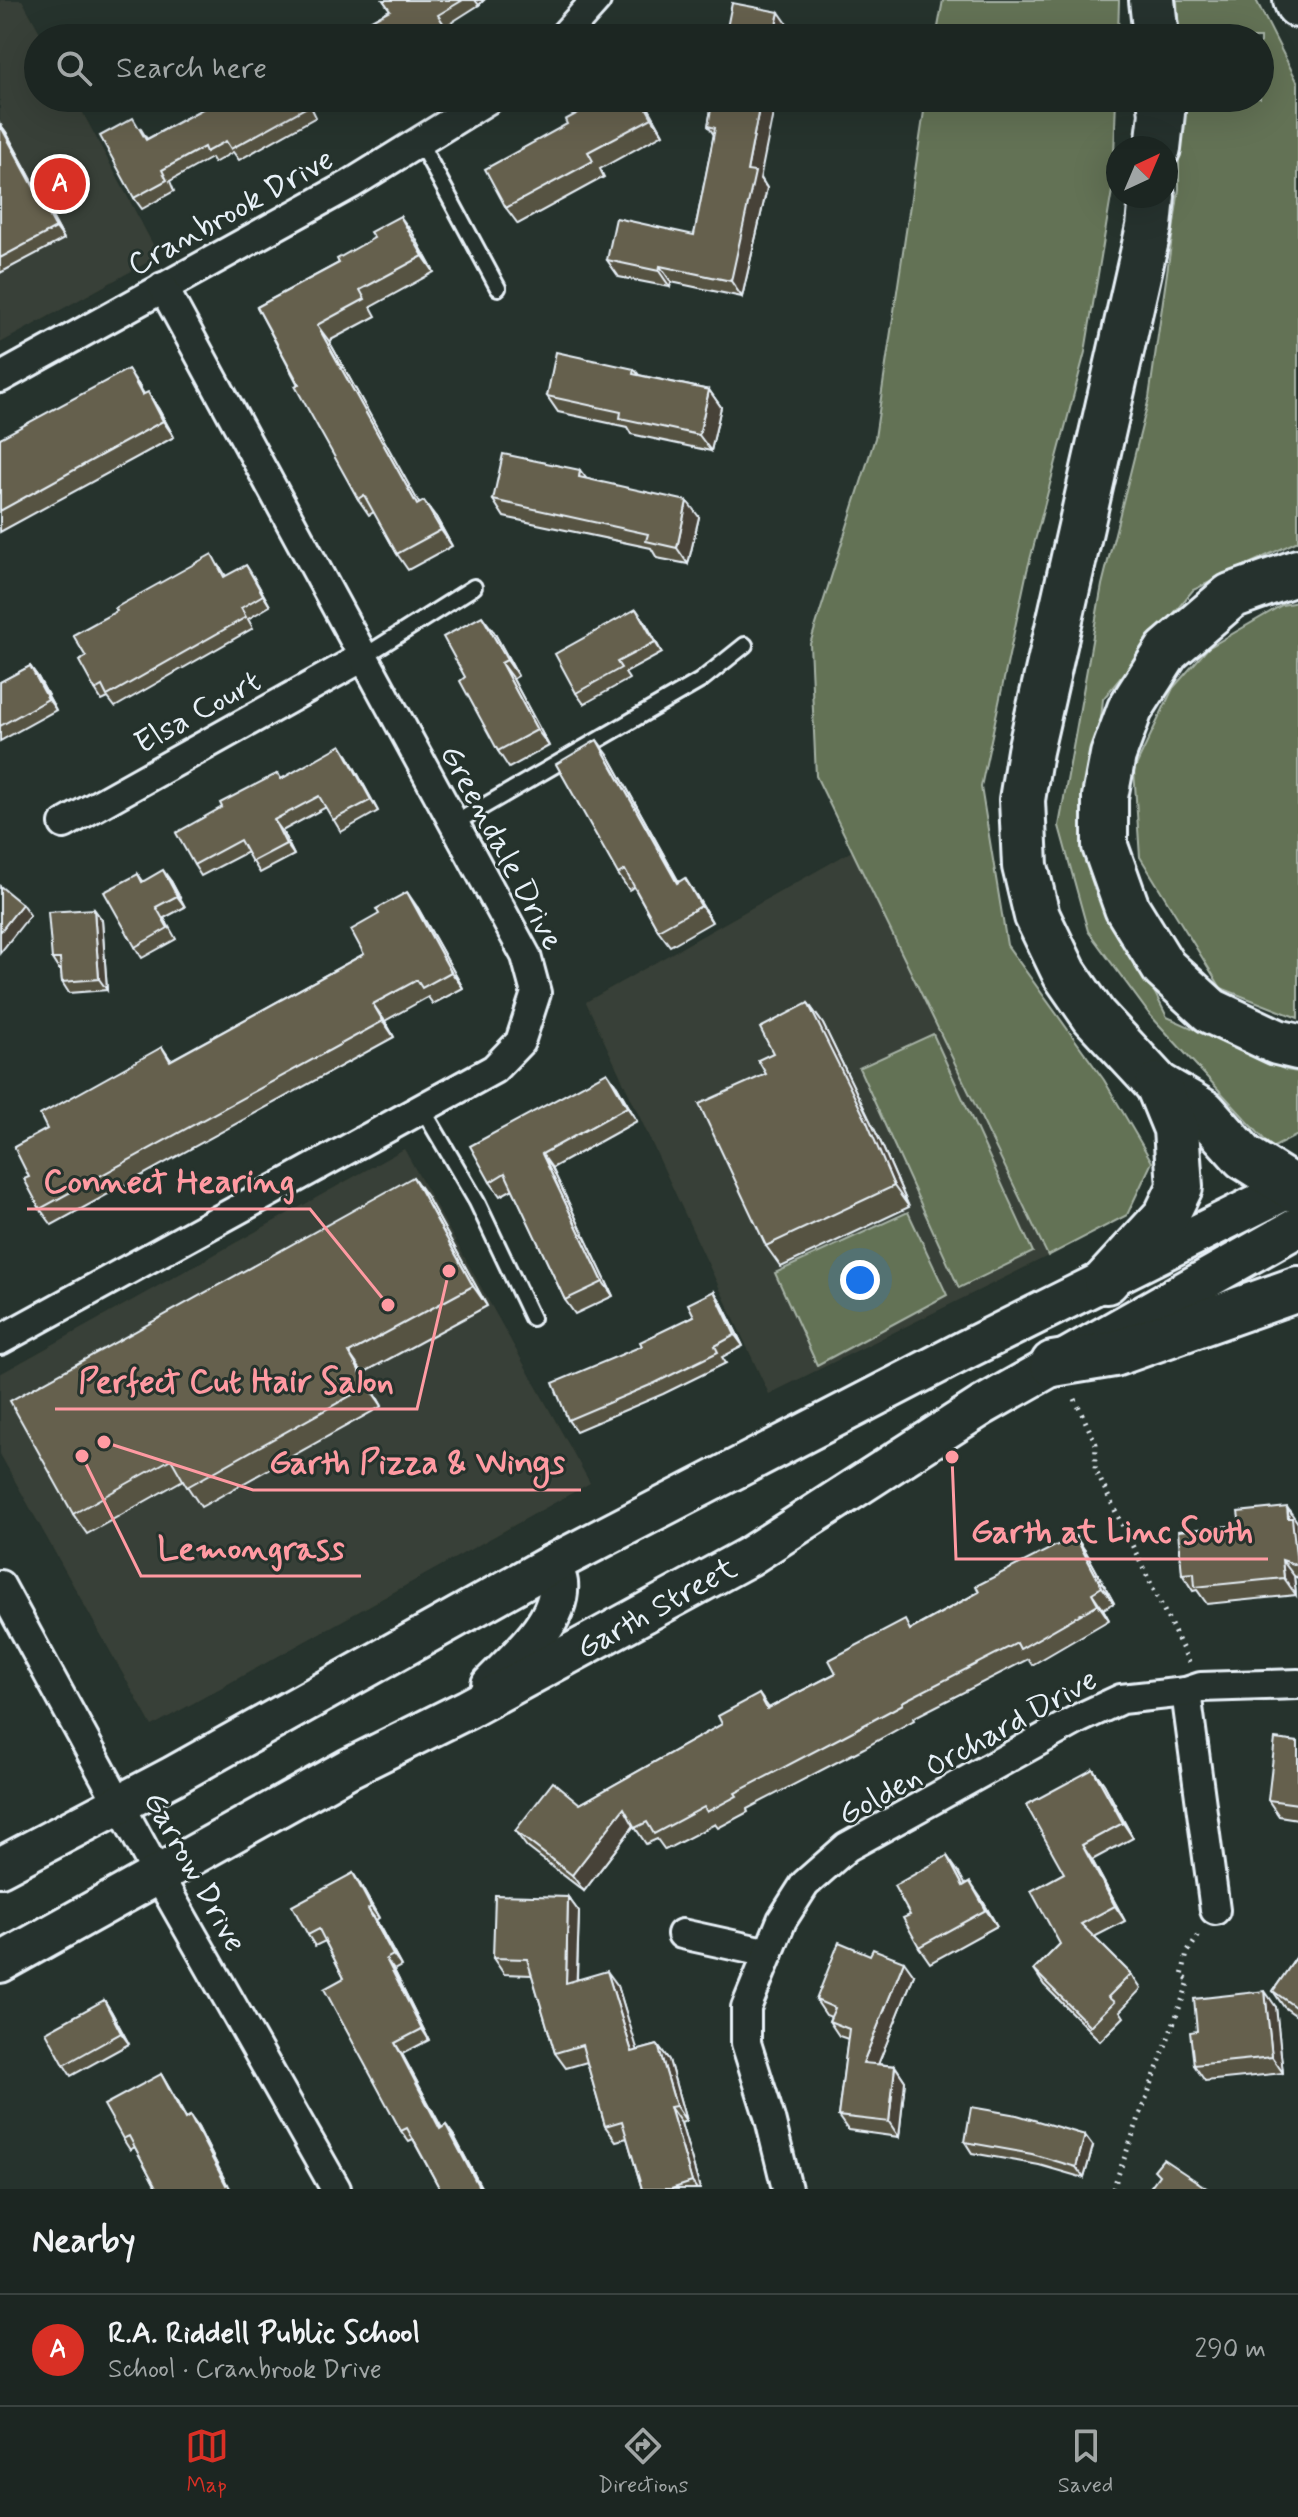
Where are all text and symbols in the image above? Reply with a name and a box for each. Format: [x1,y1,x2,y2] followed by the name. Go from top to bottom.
[24,24,1274,112] search box
[52,46,96,90] icon: search
[116,49,267,88] text: Search here
[1106,136,1178,208] north arrow
[120,139,342,287] street label: Cranbrook Drive
[34,154,86,214] pin: A
[127,661,269,765] street label: Elsa Court
[429,738,573,958] street label: Greendale Drive
[27,1151,310,1209] callout: Connect Hearing
[43,1160,295,1205] text: Connect Hearing
[840,1260,880,1300] your location
[55,1351,417,1409] callout: Perfect Cut Hair Salon
[78,1360,394,1405] text: Perfect Cut Hair Salon
[253,1432,581,1490] callout: Garth Pizza & Wings
[269,1441,565,1489] text: Garth Pizza & Wings
[956,1501,1268,1559] callout: Garth at Linc South
[971,1510,1253,1555] text: Garth at Linc South
[141,1518,361,1576] callout: Lemongrass
[157,1527,345,1572] text: Lemongrass
[569,1547,745,1670] street label: Garth Street
[831,1659,1105,1837] street label: Golden Orchard Drive
[133,1784,256,1960] street label: Garrow Drive
[32,2219,136,2264] text: Nearby
[108,2314,420,2353] text: R.A. Riddell Public School
[49,2333,67,2367] text: A
[1194,2333,1266,2367] text: 290 m
[108,2353,382,2387] text: School · Cranbrook Drive
[185,2424,229,2500] tab: Map
[598,2424,688,2500] tab: Directions
[1058,2424,1113,2500] tab: Saved

